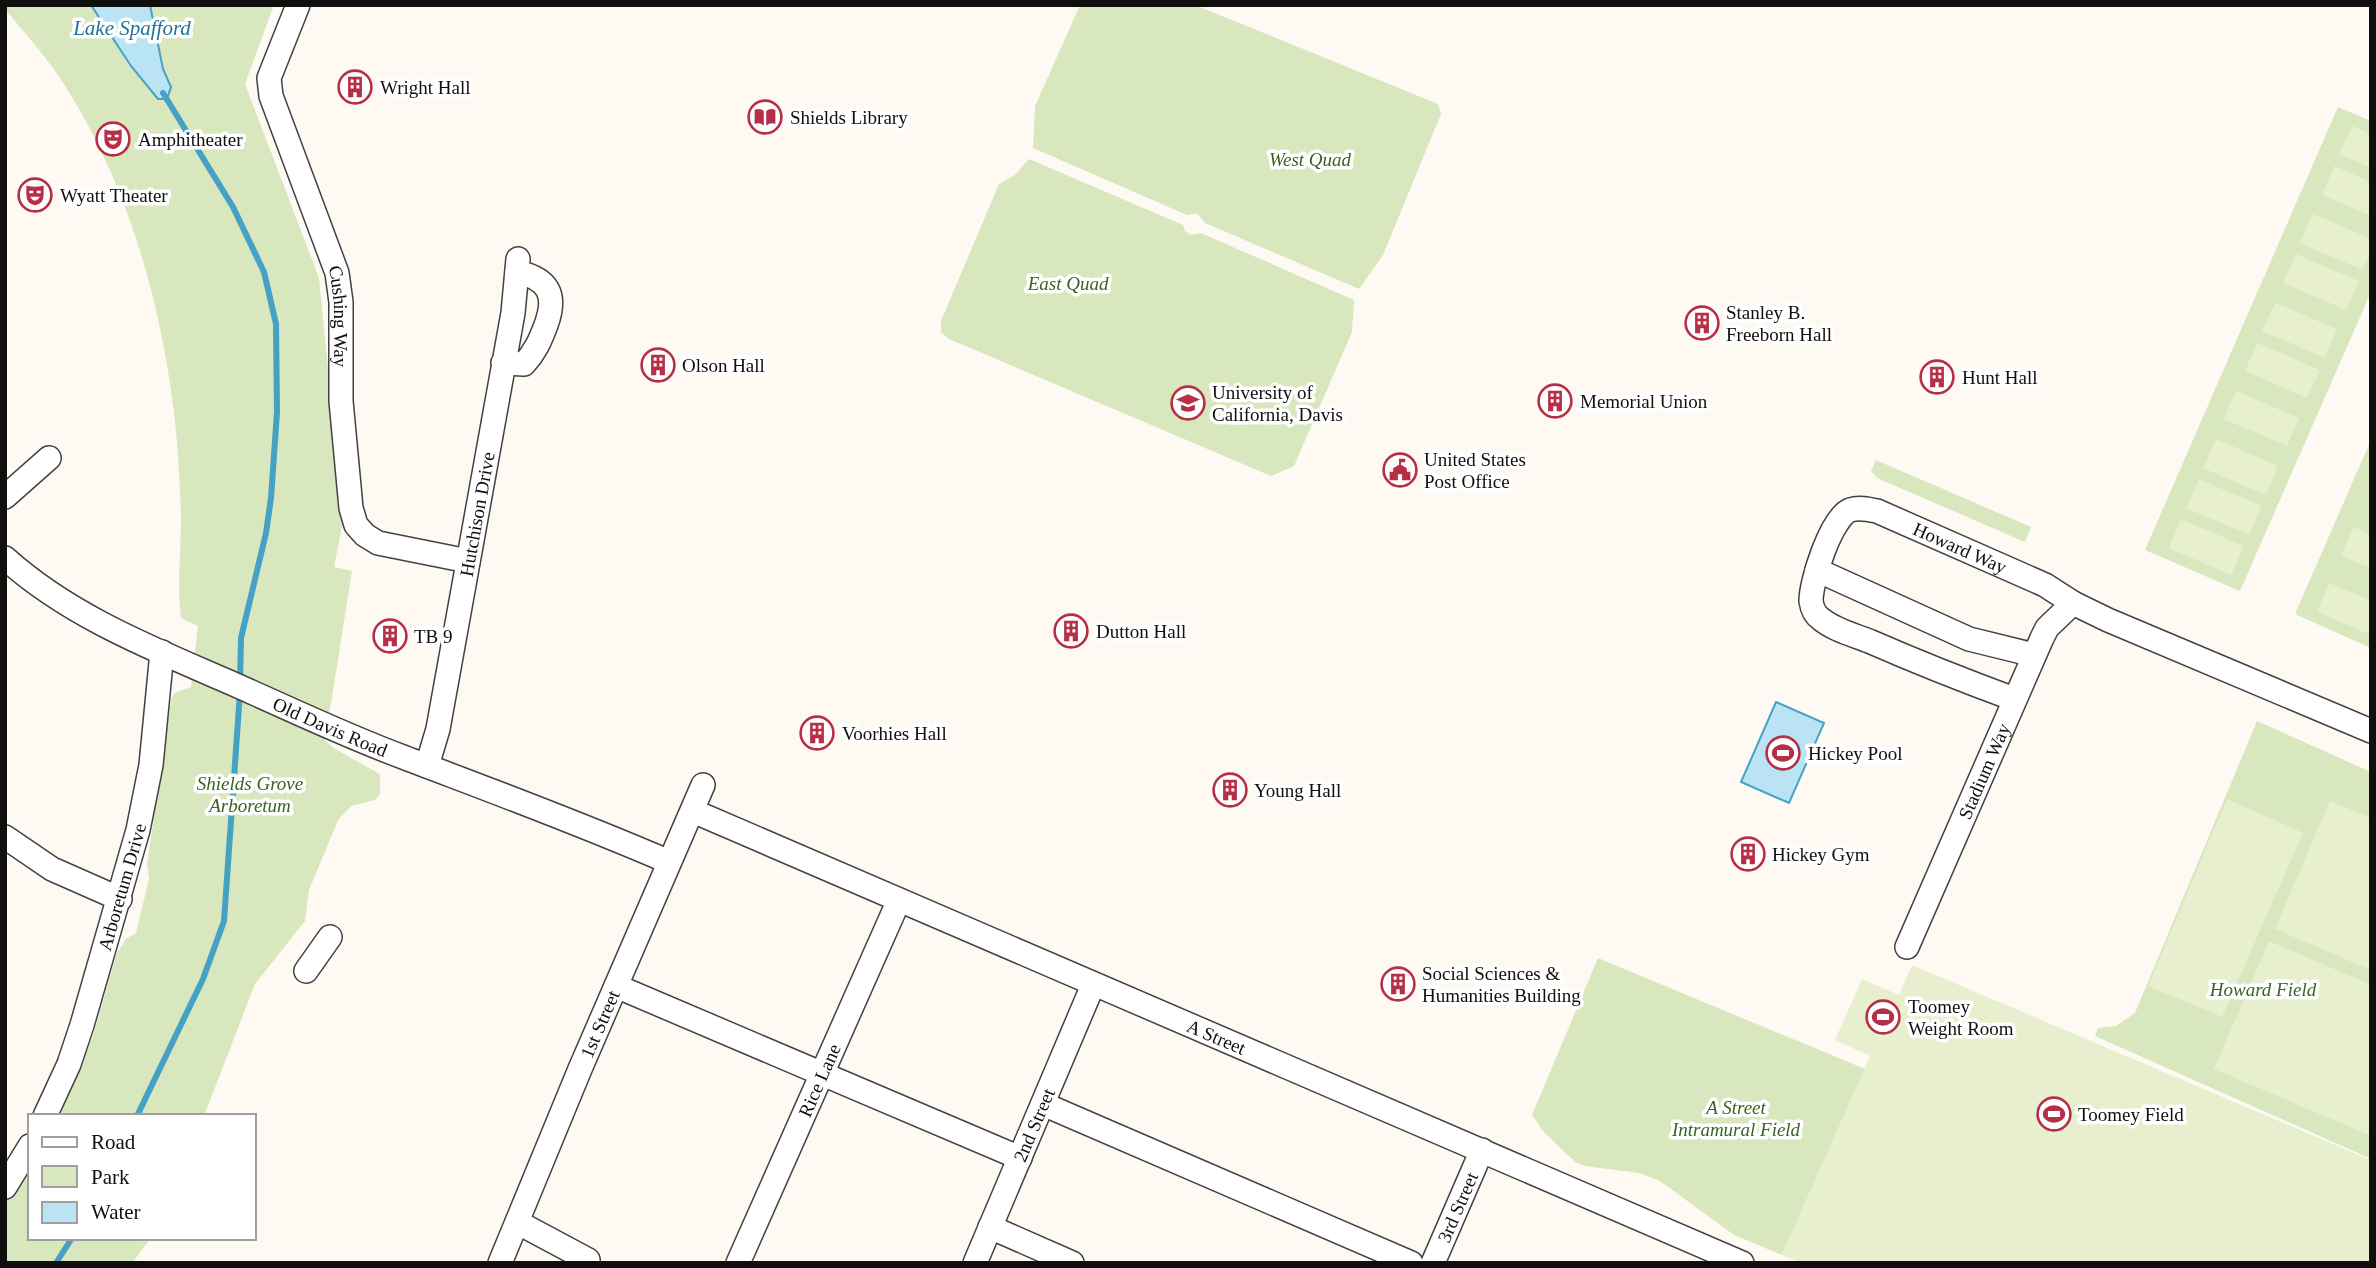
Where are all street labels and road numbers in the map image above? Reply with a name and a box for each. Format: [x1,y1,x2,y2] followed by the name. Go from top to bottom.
[324,262,351,368] street label: Cushing Way
[456,450,499,578] street label: Hutchison Drive
[1910,518,2010,578] street label: Howard Way
[270,693,391,761] street label: Old Davis Road
[1954,720,2015,822] street label: Stadium Way
[94,822,150,953] street label: Arboretum Drive
[576,987,624,1061] street label: 1st Street
[1184,1015,1249,1059] street label: A Street
[794,1041,845,1120] street label: Rice Lane
[1009,1085,1059,1165] street label: 2nd Street
[1433,1168,1482,1246] street label: 3rd Street

